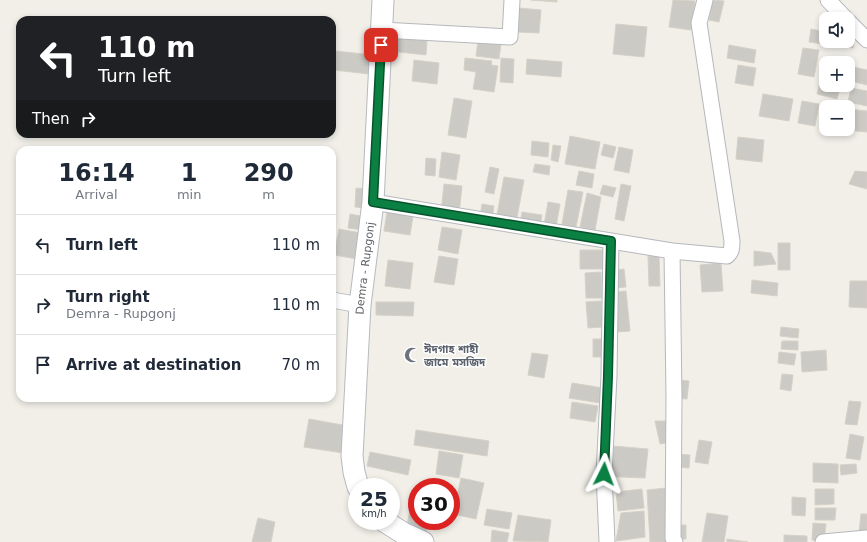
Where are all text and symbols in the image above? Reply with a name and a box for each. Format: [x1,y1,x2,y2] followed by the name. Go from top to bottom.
[819,12,855,136] map controls
[819,12,855,48] button: sound
[364,28,398,62] pin
[98,31,195,64] text: 110 m
[32,32,84,84] icon: left
[370,34,392,56] icon: arrive
[819,56,855,92] button: +
[98,65,171,86] text: Turn left
[819,100,855,136] button: −
[77,108,99,130] icon: right
[32,110,69,128] text: Then
[58,159,135,187] text: 16:14
[181,159,197,187] text: 1
[244,159,294,187] text: 290
[75,187,118,202] text: Arrival
[177,187,201,202] text: min
[262,187,275,202] text: m
[353,221,377,315] street label: Demra - Rupgonj
[32,234,54,256] icon: left
[66,236,138,254] text: Turn left
[272,236,320,254] text: 110 m
[66,288,150,306] text: Turn right
[32,294,54,316] icon: right
[272,296,320,314] text: 110 m
[66,306,176,321] text: Demra - Rupgonj
[423,343,486,369] place label: ঈদগাহ শাহী জামে মসজিদ
[403,346,421,364] mosque icon: ঈদগাহ শাহী জামে মসজিদ
[32,354,54,376] icon: arrive
[66,356,241,374] text: Arrive at destination
[282,356,320,374] text: 70 m
[583,453,625,495] position arrow
[408,478,460,530] speed limit sign: 30
[360,487,388,511] text: 25
[361,508,387,519] text: km/h

